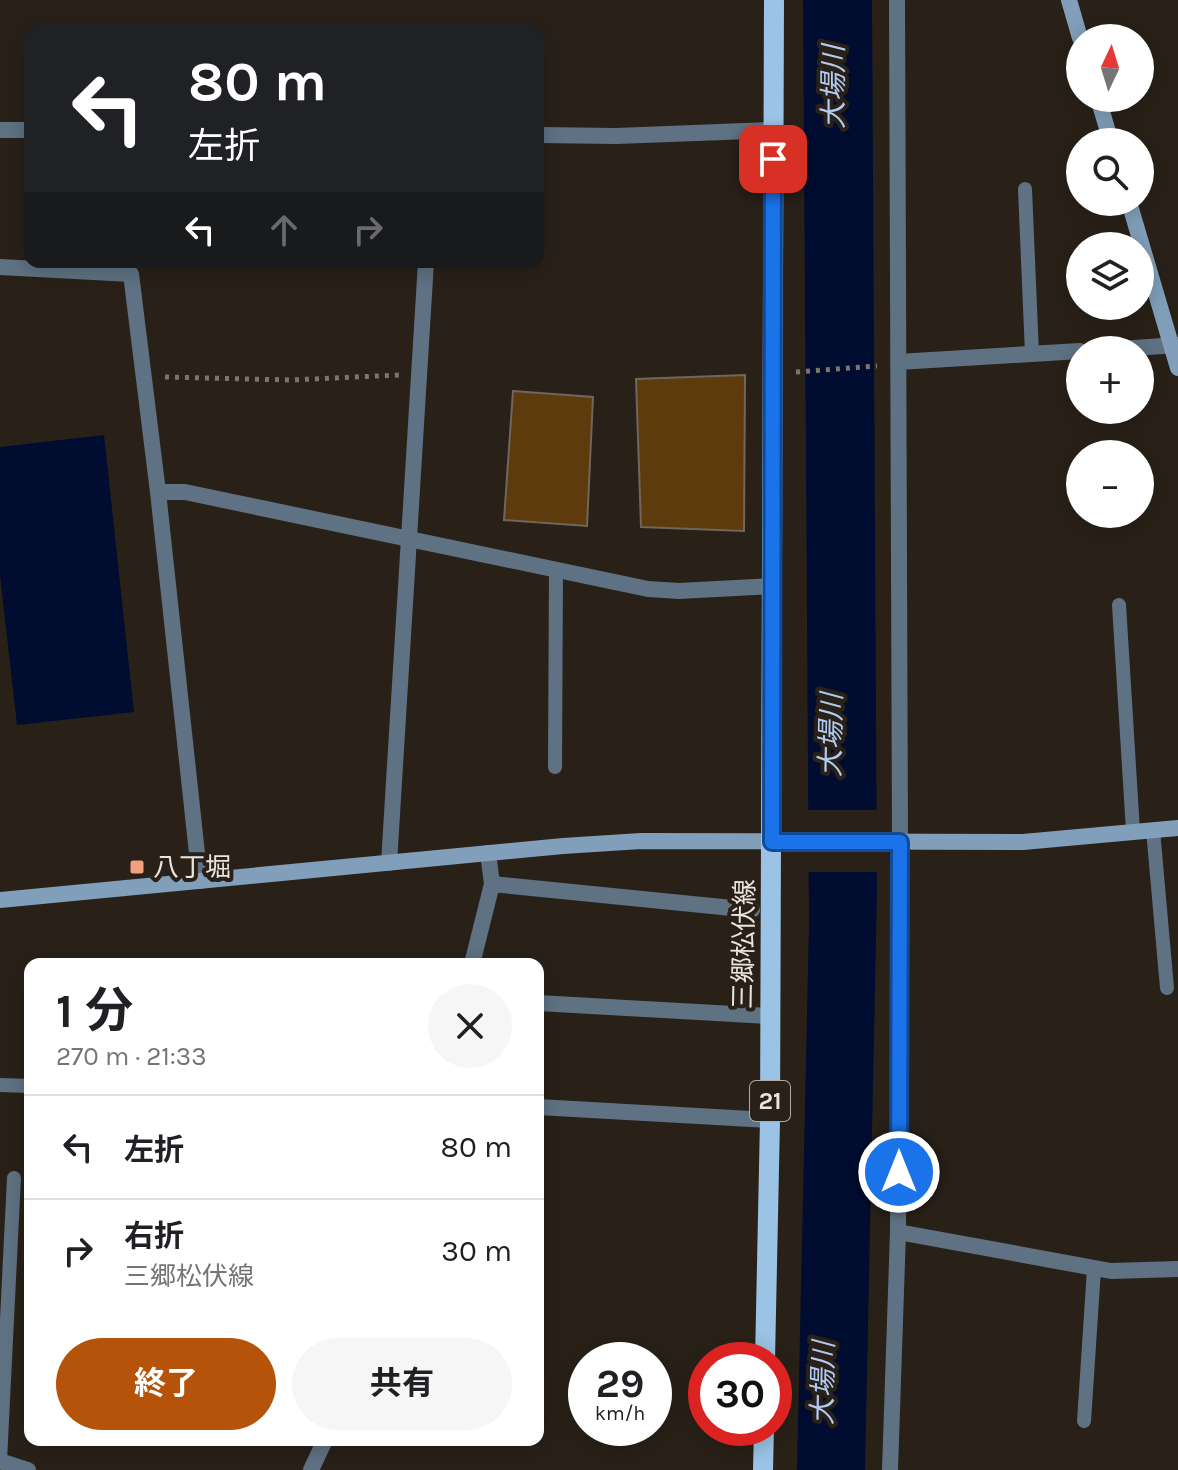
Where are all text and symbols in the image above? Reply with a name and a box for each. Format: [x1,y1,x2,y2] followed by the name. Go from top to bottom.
[1066,24,1154,112] north arrow
[1066,24,1154,528] map controls
[817,42,850,129] water label: 大場川
[188,49,327,114] text: 80 m
[56,56,160,160] icon: left
[188,125,260,167] text: 左折
[739,125,807,193] pin
[1066,128,1154,216] button: search
[751,137,795,181] icon: arrive
[178,208,222,252] icon: left
[262,208,306,252] icon: ahead
[346,208,390,252] icon: right
[1066,232,1154,320] button: layers
[1066,336,1154,424] button: +
[1066,440,1154,528] button: −
[814,690,848,777] water label: 大場川
[153,852,231,883] place label: 八丁堀
[128,858,146,876] marker: 八丁堀
[727,879,761,1009] street label: 三郷松伏線
[56,983,133,1039] text: 1 分
[428,984,512,1068] button: close
[56,1041,207,1072] text: 270 m · 21:33
[750,1081,790,1121] road number: 21
[56,1125,100,1169] icon: left
[441,1129,512,1165] text: 80 m
[857,1130,941,1214] position arrow
[124,1132,184,1168] text: 左折
[124,1218,184,1254] text: 右折
[56,1229,100,1273] icon: right
[441,1233,512,1269] text: 30 m
[124,1261,254,1292] text: 三郷松伏線
[56,1338,276,1430] button: 終了
[292,1338,512,1430] button: 共有
[806,1338,840,1425] water label: 大場川
[688,1342,792,1446] speed limit sign: 30
[596,1360,644,1407] text: 29
[595,1402,645,1425] text: km/h

